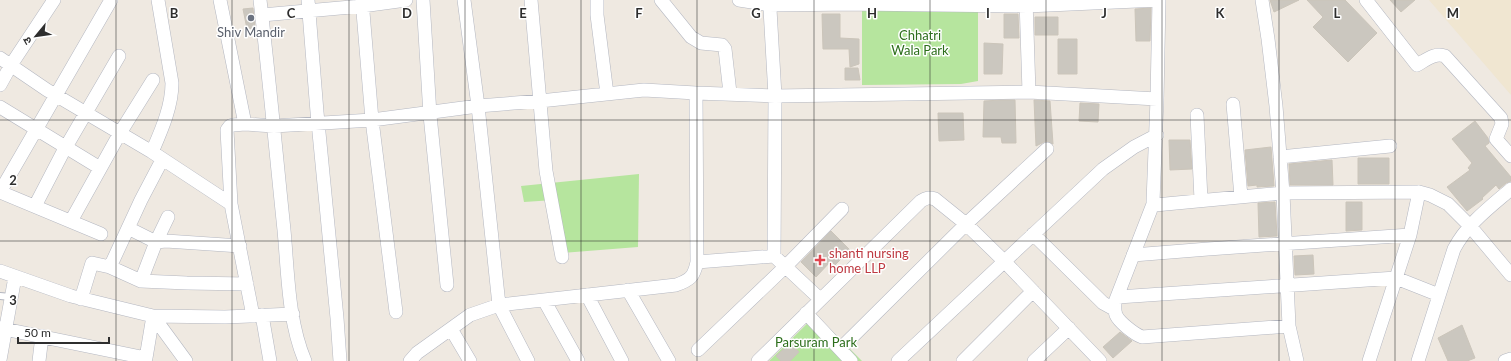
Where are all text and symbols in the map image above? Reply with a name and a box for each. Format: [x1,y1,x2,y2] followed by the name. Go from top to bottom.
[170,5,179,21] text: B
[287,5,296,21] text: C
[402,5,412,21] text: D
[519,5,527,21] text: E
[635,5,643,21] text: F
[751,5,761,21] text: G
[867,5,877,21] text: H
[986,5,990,21] text: I
[1101,5,1107,21] text: J
[1216,5,1226,21] text: K
[1334,5,1341,21] text: L
[1447,5,1459,21] text: M
[246,13,256,23] marker: Shiv Mandir
[16,16,56,56] north arrow
[217,24,285,40] place label: Shiv Mandir
[891,27,949,58] park label: Chhatri Wala Park
[19,35,34,47] text: उ
[9,172,17,188] text: 2
[829,245,909,276] place label: shanti nursing home LLP
[814,254,826,266] marker: shanti nursing home LLP
[9,292,17,308] text: 3
[18,319,109,345] scale bar
[24,325,51,340] text: 50 m
[775,334,857,350] park label: Parsuram Park

